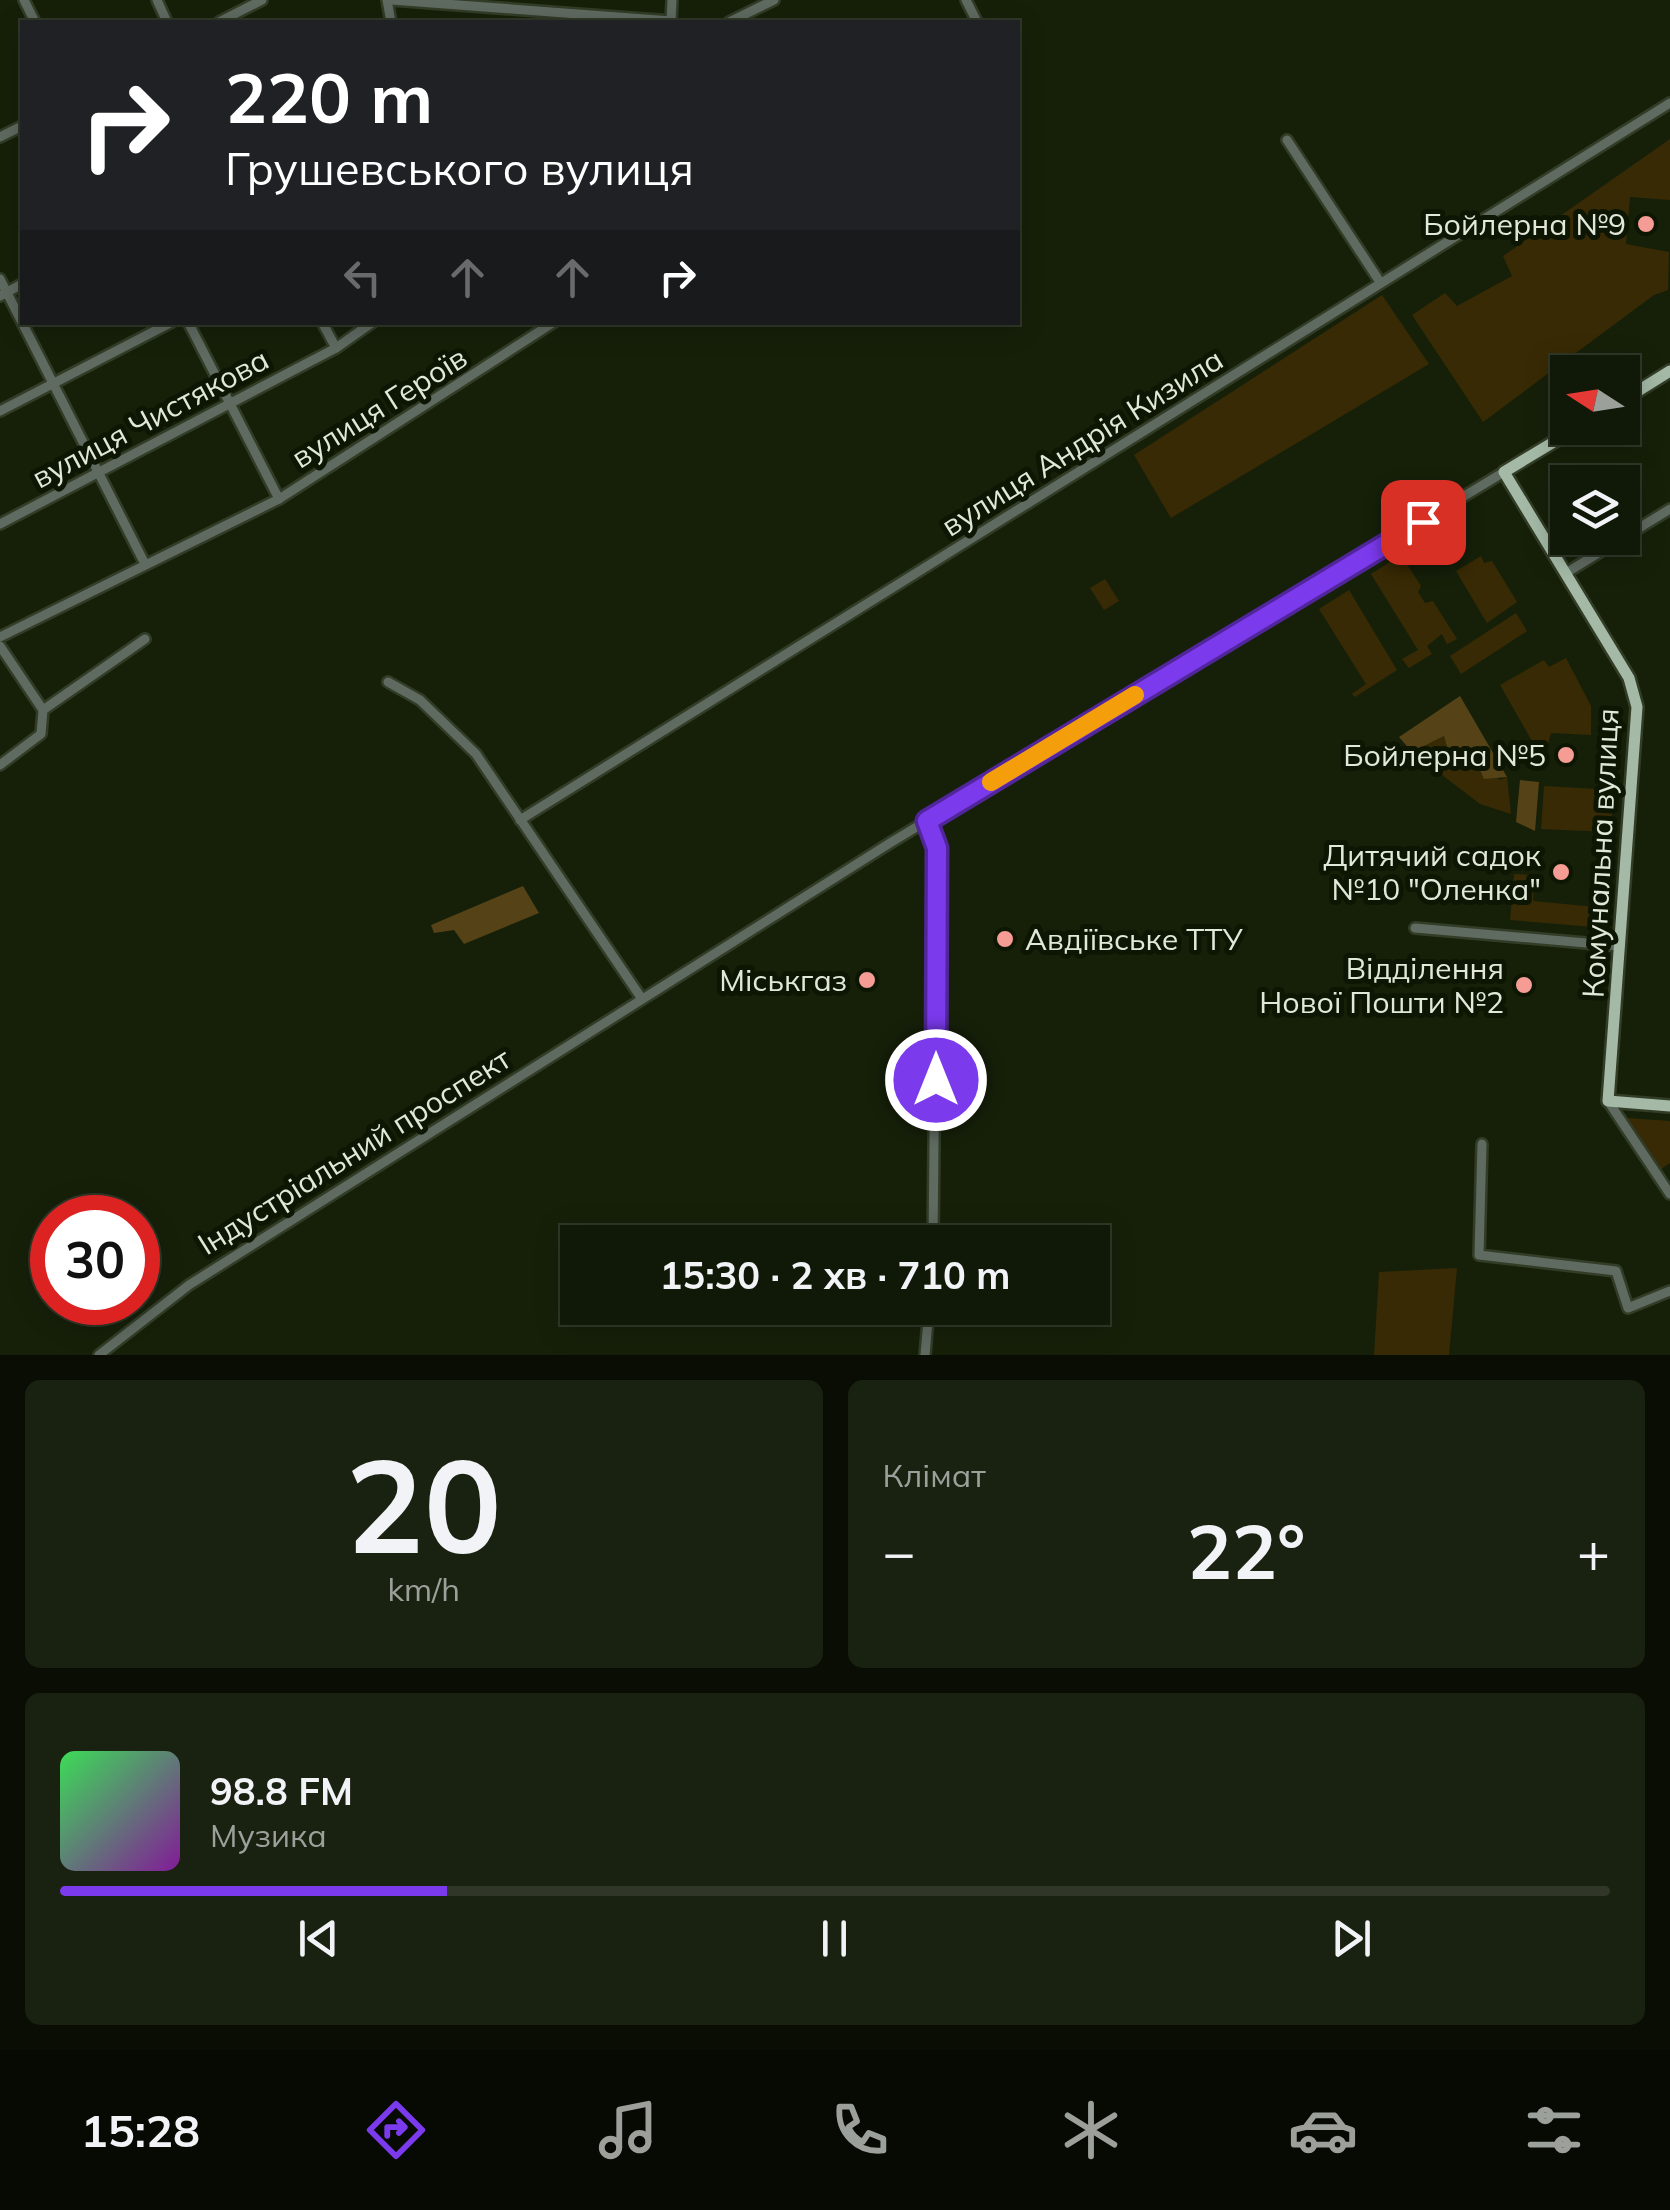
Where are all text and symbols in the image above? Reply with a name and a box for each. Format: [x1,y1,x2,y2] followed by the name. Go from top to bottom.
[225,53,433,141] text: 220 m
[60,60,190,190] icon: right
[225,140,694,196] text: Грушевського вулиця
[1423,205,1626,243] place label: Бойлерна №9
[1635,213,1657,235] marker: Бойлерна №9
[335,250,390,305] icon: left
[440,250,495,305] icon: ahead
[545,250,600,305] icon: ahead
[650,250,705,305] icon: right
[284,338,474,476] street label: вулиця Героїв
[25,340,275,496] street label: вулиця Чистякова
[934,340,1230,544] street label: вулиця Андрія Кизила
[1550,355,1640,445] north arrow
[1550,355,1640,555] map controls
[1550,465,1640,555] button: layers
[1381,480,1466,565] pin
[1396,495,1451,550] icon: arrive
[1573,707,1627,999] street label: Комунальна вулиця
[1343,736,1546,774] place label: Бойлерна №5
[1555,744,1577,766] marker: Бойлерна №5
[1323,836,1542,908] place label: Дитячий садок №10 "Оленка"
[1550,861,1572,883] marker: Дитячий садок №10 "Оленка"
[1025,920,1243,958] place label: Авдіївське ТТУ
[994,928,1016,950] marker: Авдіївське ТТУ
[1259,949,1504,1021] place label: Відділення Нової Пошти №2
[719,961,847,999] place label: Міськгаз
[856,969,878,991] marker: Міськгаз
[1513,974,1535,996] marker: Відділення Нової Пошти №2
[884,1028,988,1132] position arrow
[191,1039,518,1263] street label: Індустріальний проспект
[30,1195,160,1325] speed limit sign: 30
[660,1251,1010,1299] text: 15:30 · 2 хв · 710 m
[346,1422,502,1586] text: 20
[883,1455,986,1495] text: Клімат
[1187,1504,1305,1598] text: 22°
[883,1517,916,1586] text: −
[1577,1517,1610,1586] text: +
[388,1569,460,1609] text: km/h
[210,1767,353,1815] text: 98.8 FM
[210,1815,327,1855] text: Музика
[291,1911,346,1966] icon: previous
[807,1911,862,1966] icon: pause
[1324,1911,1379,1966] icon: next
[361,2095,431,2165] icon: directions
[593,2095,663,2165] icon: music
[825,2095,895,2165] icon: phone
[1056,2095,1126,2165] icon: climate
[1288,2095,1358,2165] icon: car
[1519,2095,1589,2165] icon: filters
[81,2102,200,2158] text: 15:28

